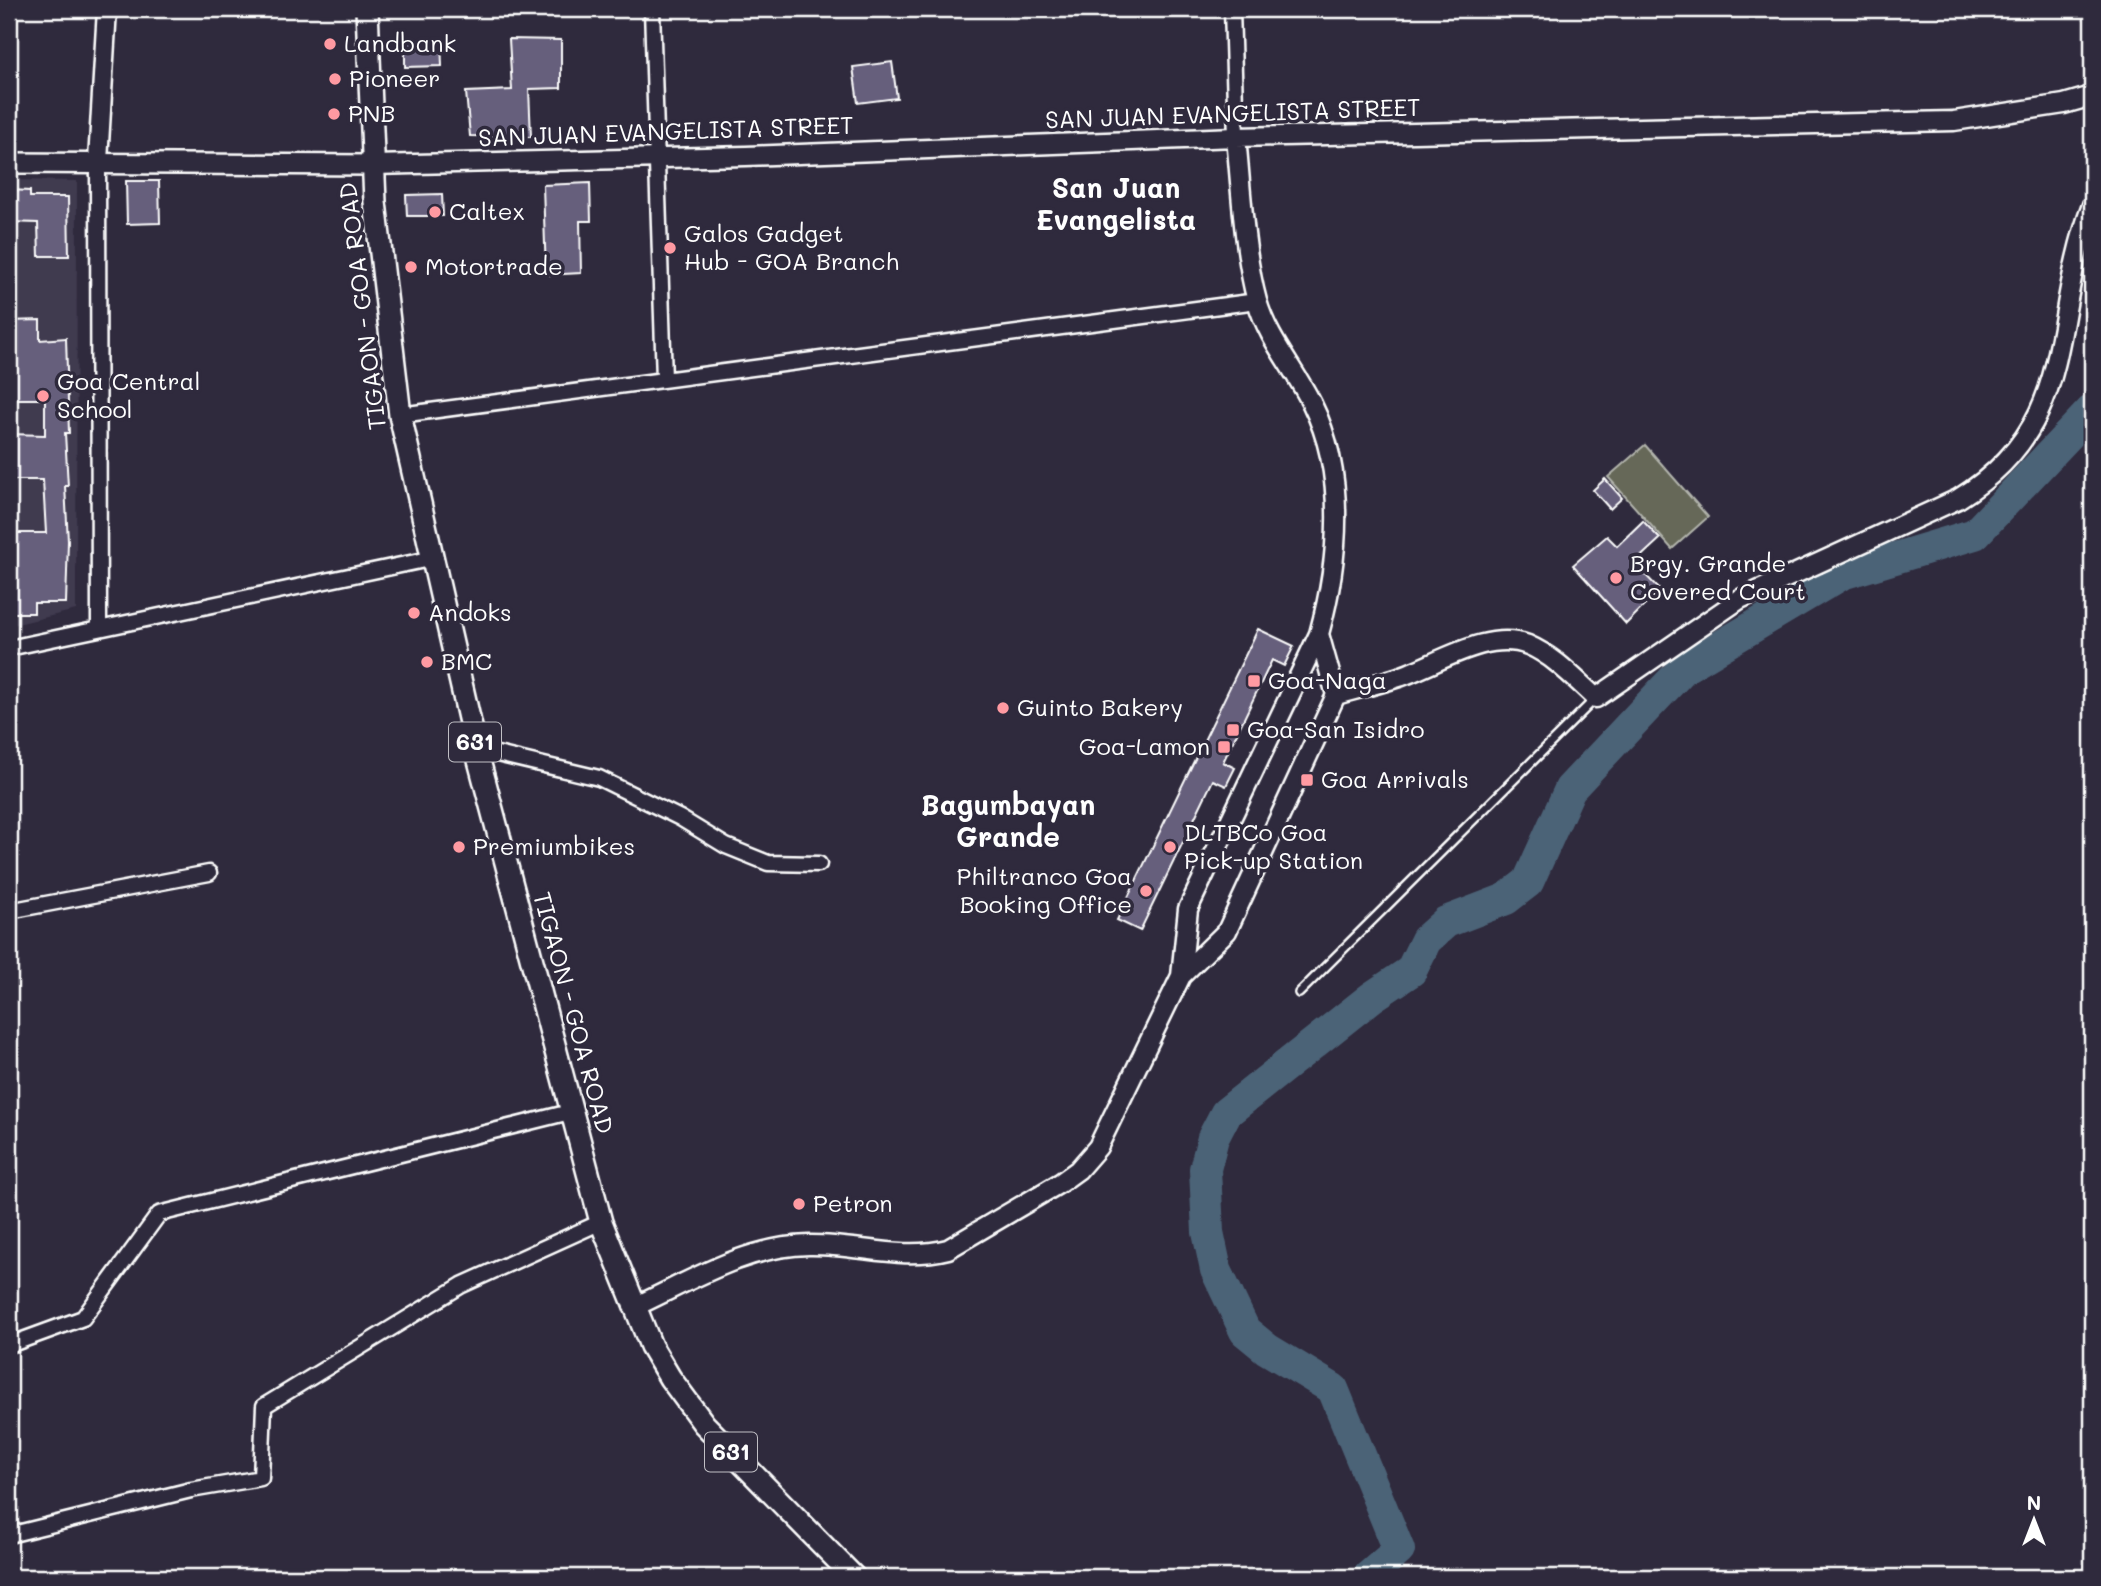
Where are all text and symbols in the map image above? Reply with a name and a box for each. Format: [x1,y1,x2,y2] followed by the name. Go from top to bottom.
[344,27,456,58] place label: Landbank
[322,36,338,52] marker: Landbank
[349,62,440,93] place label: Pioneer
[327,71,343,87] marker: Pioneer
[1045,90,1421,135] street label: SAN JUAN EVANGELISTA STREET
[348,97,395,128] place label: PNB
[326,106,342,122] marker: PNB
[478,108,854,153] street label: SAN JUAN EVANGELISTA STREET
[1036,169,1196,237] district label: San Juan Evangelista
[331,181,392,432] street label: TIGAON - GOA ROAD
[449,195,525,226] place label: Caltex
[427,204,443,220] marker: Caltex
[684,217,899,276] place label: Galos Gadget Hub - GOA Branch
[662,240,678,256] marker: Galos Gadget Hub - GOA Branch
[425,250,563,281] place label: Motortrade
[403,259,419,275] marker: Motortrade
[57,365,201,424] place label: Goa Central School
[35,388,51,404] marker: Goa Central School
[1630,547,1806,606] place label: Brgy. Grande Covered Court
[1608,570,1624,586] marker: Brgy. Grande Covered Court
[428,596,512,627] place label: Andoks
[406,605,422,621] marker: Andoks
[441,645,492,676] place label: BMC
[419,654,435,670] marker: BMC
[1268,664,1387,695] place label: Goa-Naga
[1246,673,1262,689] marker: Goa-Naga
[1017,691,1183,722] place label: Guinto Bakery
[995,700,1011,716] marker: Guinto Bakery
[1247,713,1425,744] place label: Goa-San Isidro
[449,722,501,762] road number: 631
[1225,722,1241,738] marker: Goa-San Isidro
[1079,730,1210,761] place label: Goa-Lamon
[1216,739,1232,755] marker: Goa-Lamon
[1321,763,1469,794] place label: Goa Arrivals
[1299,772,1315,788] marker: Goa Arrivals
[921,786,1095,854] district label: Bagumbayan Grande
[1184,816,1363,875] place label: DLTBCo Goa Pick-up Station
[473,830,635,861] place label: Premiumbikes
[451,839,467,855] marker: Premiumbikes
[1162,839,1178,855] marker: DLTBCo Goa Pick-up Station
[957,860,1132,919] place label: Philtranco Goa Booking Office
[1138,883,1154,899] marker: Philtranco Goa Booking Office
[527,888,622,1137] street label: TIGAON - GOA ROAD
[813,1187,893,1218] place label: Petron
[791,1196,807,1212] marker: Petron
[705,1432,757,1471] road number: 631
[2000,1484,2070,1554] north arrow
[2027,1490,2041,1515] text: N

